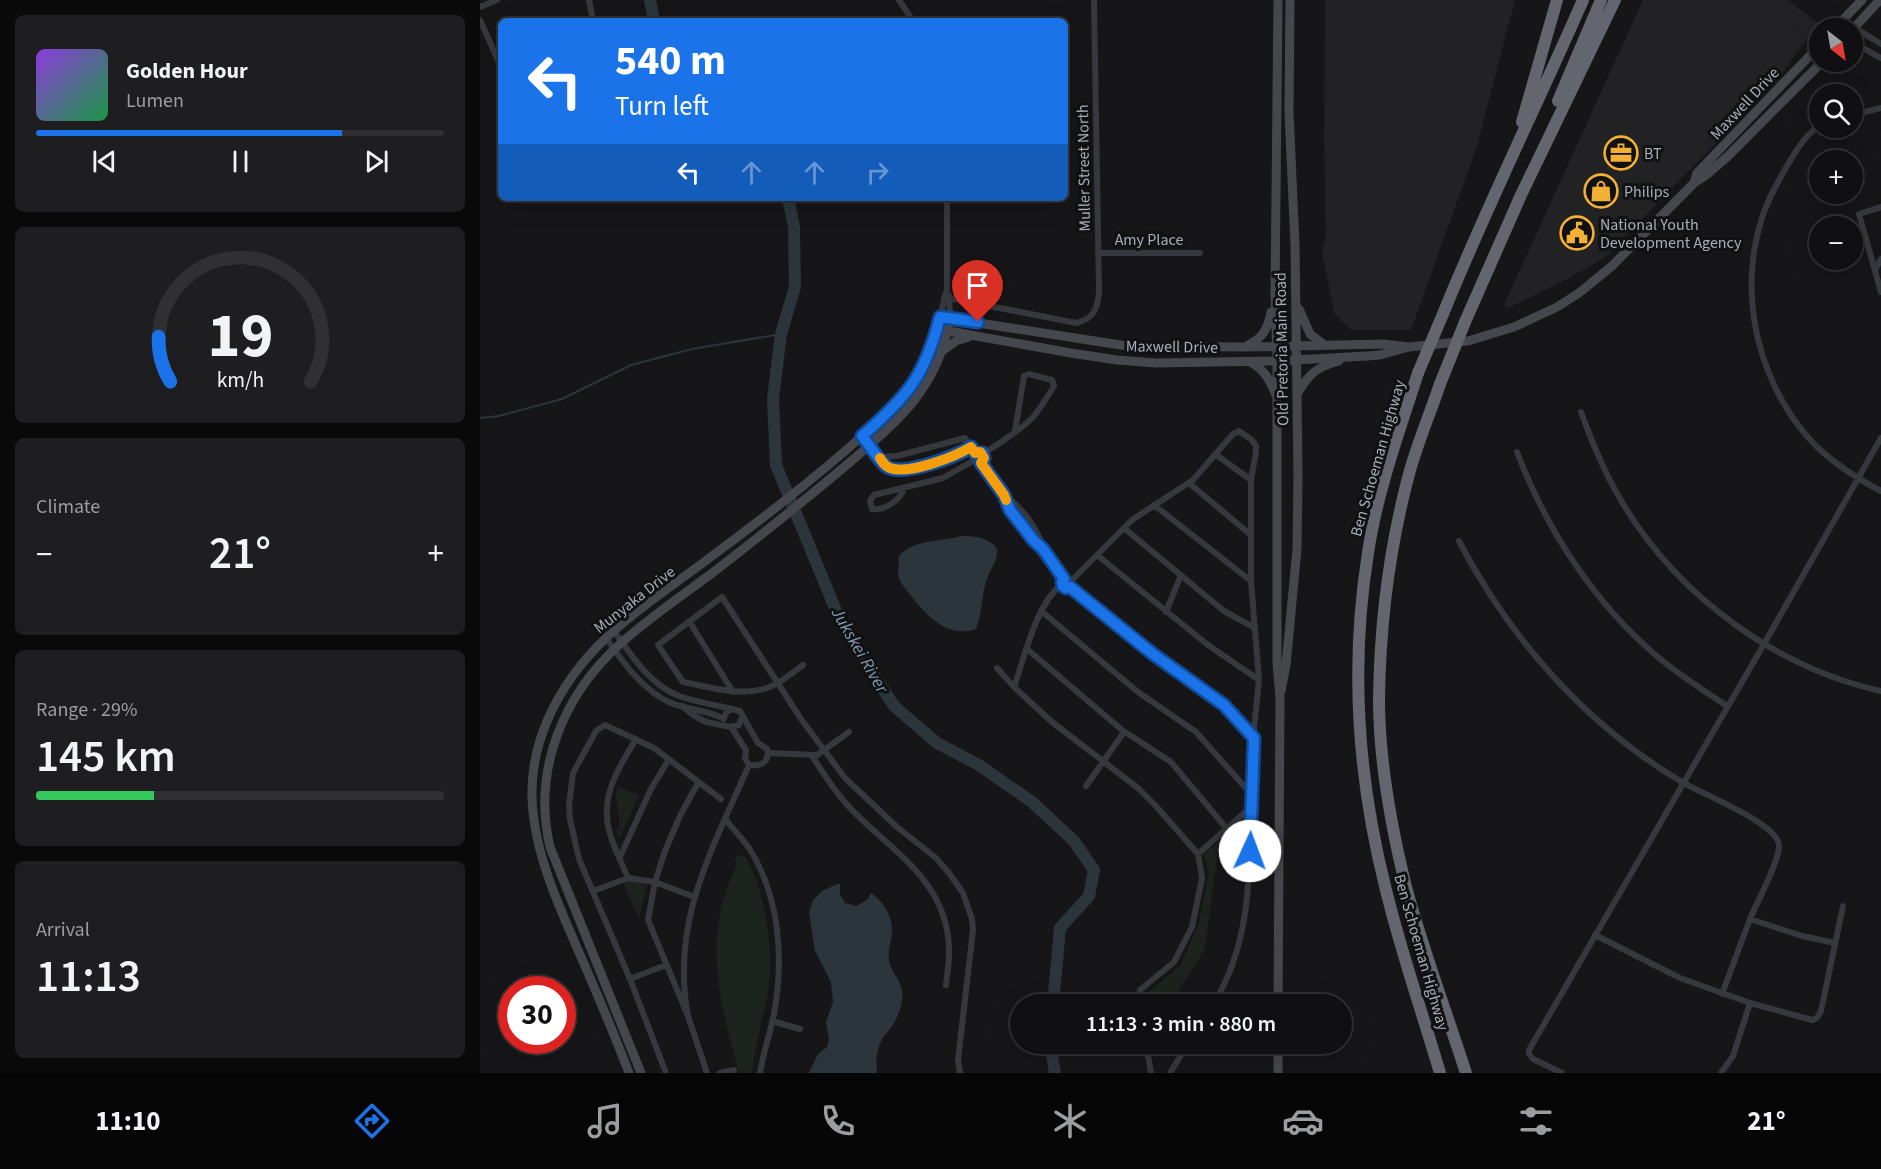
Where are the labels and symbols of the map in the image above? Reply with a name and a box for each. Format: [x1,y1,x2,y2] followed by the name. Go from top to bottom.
[1809,18,1863,72] north arrow
[1705,62,1784,145] street label: Maxwell Drive
[1072,104,1096,232] street label: Muller Street North
[1603,135,1639,171] office icon: BT
[1644,143,1662,165] place label: BT
[1583,173,1619,209] shop icon: Philips
[1624,181,1670,203] place label: Philips
[1600,214,1742,254] place label: National Youth Development Agency
[1559,215,1595,251] public building icon: National Youth Development Agency
[1115,229,1183,251] street label: Amy Place
[952,260,1003,322] pin
[1270,272,1294,426] street label: Old Pretoria Main Road
[1126,335,1218,359] street label: Maxwell Drive
[1345,377,1411,539] street label: Ben Schoeman Highway
[589,561,680,639] street label: Munyaka Drive
[824,602,895,698] water label: Jukskei River
[1218,819,1282,883] position arrow
[1388,872,1454,1034] street label: Ben Schoeman Highway
[498,976,576,1054] speed limit sign: 30

